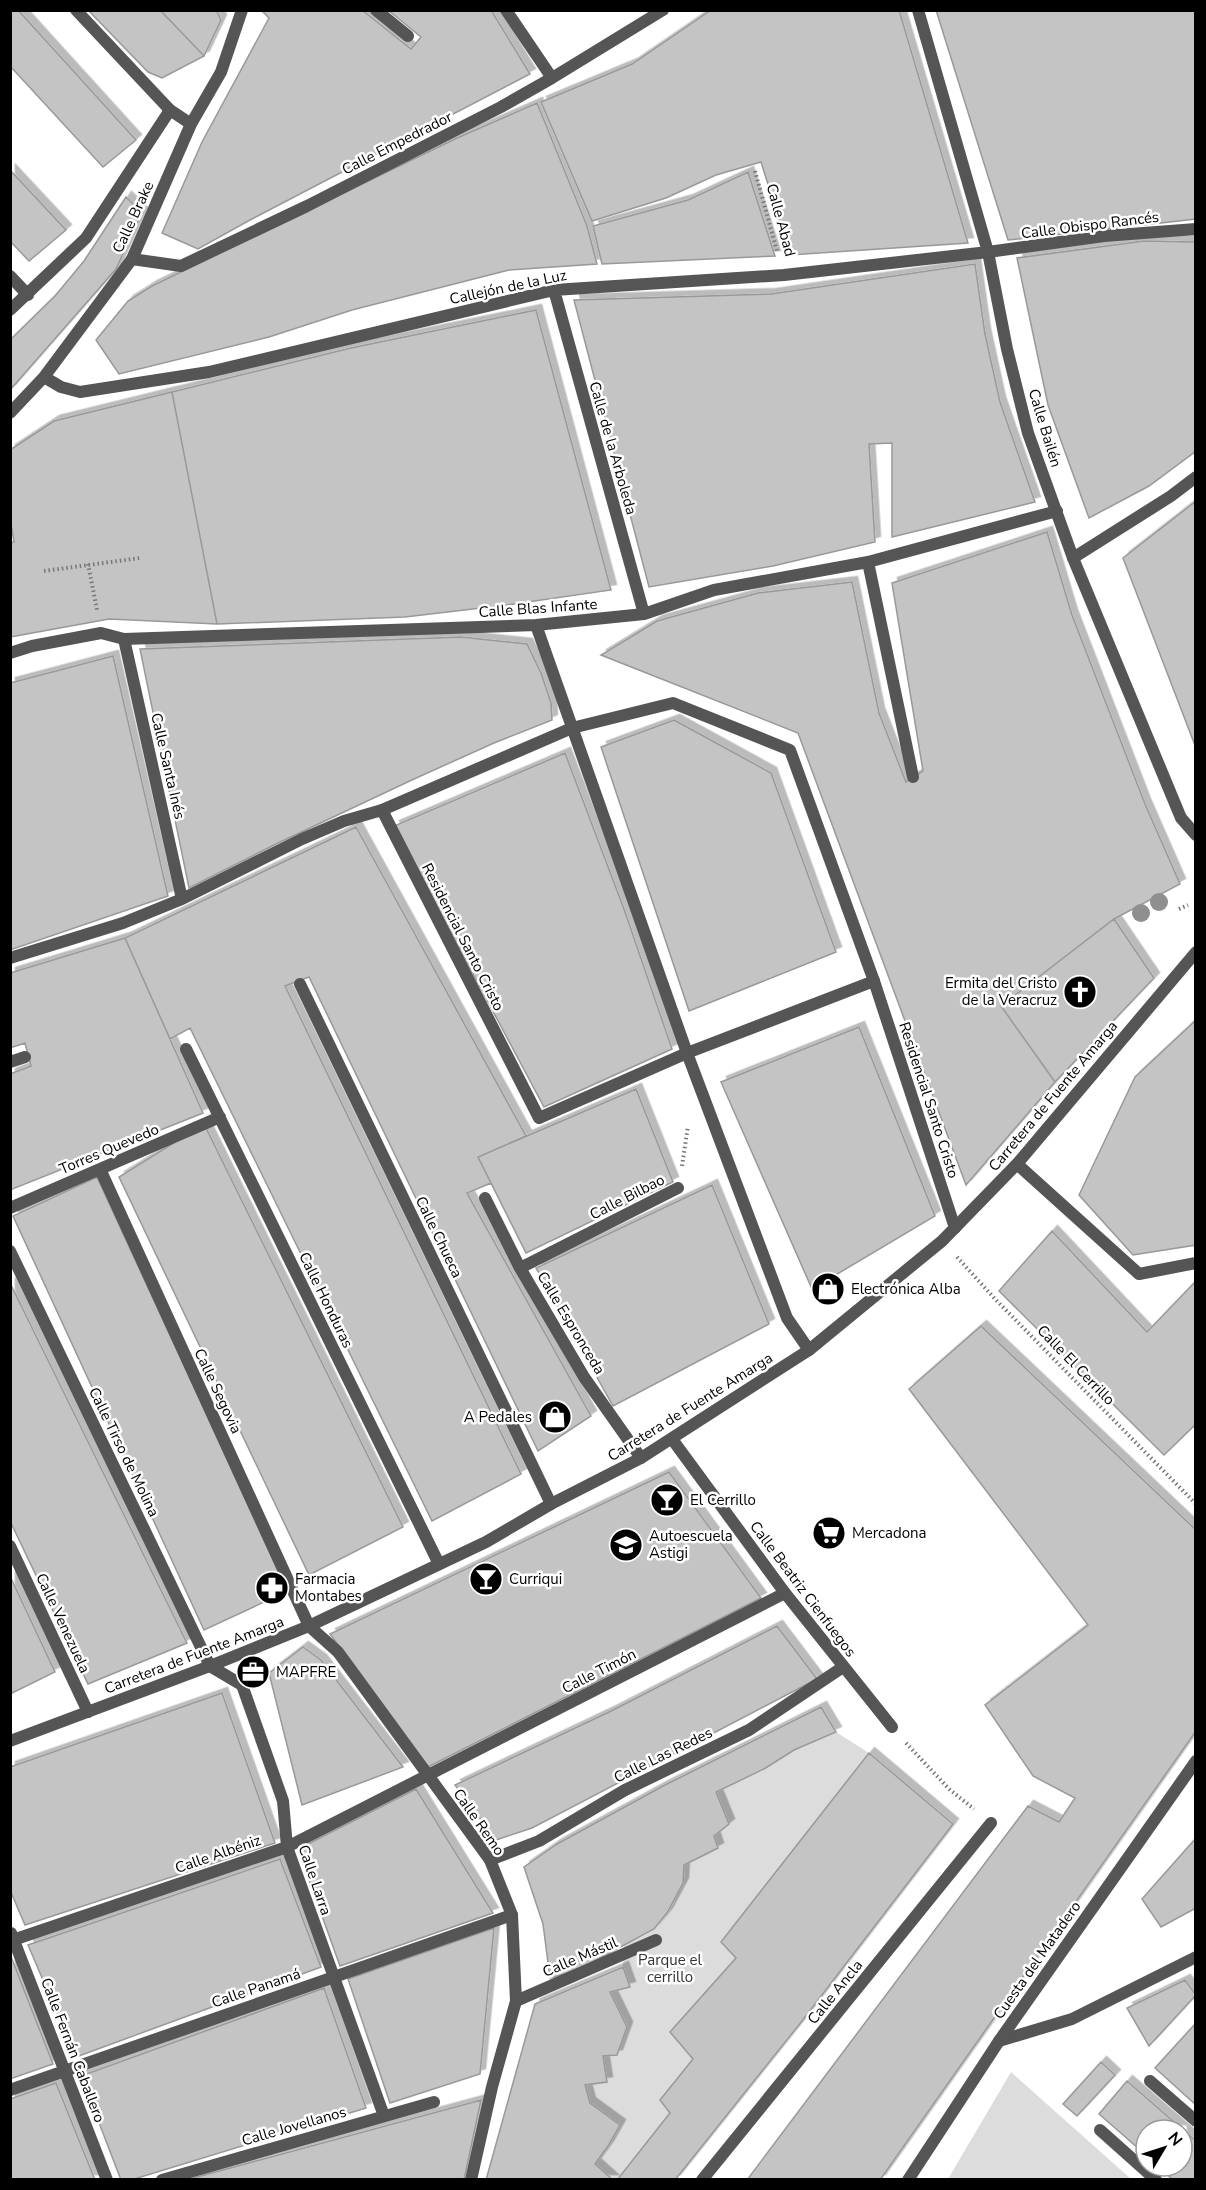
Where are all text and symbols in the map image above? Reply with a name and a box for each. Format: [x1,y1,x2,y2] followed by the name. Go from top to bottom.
[338,106,456,179] street label: Calle Empedrador
[108,178,158,256] street label: Calle Brake
[762,181,800,259] street label: Calle Abad
[1020,207,1160,243] street label: Calle Obispo Rancés
[448,265,568,309] street label: Callejón de la Luz
[584,379,642,517] street label: Calle de la Arboleda
[1024,386,1066,470] street label: Calle Bailén
[478,594,598,622] street label: Calle Blas Infante
[146,711,190,821] street label: Calle Santa Inés
[417,860,509,1014] street label: Residencial Santo Cristo
[945,973,1057,1010] place label: Ermita del Cristo de la Veracruz
[1062,974,1098,1010] church icon: Ermita del Cristo de la Veracruz
[984,1016,1122,1176] street label: Carretera de Fuente Amarga
[894,1019,964,1181] street label: Residencial Santo Cristo
[56,1119,162,1179] street label: Torres Quevedo
[586,1170,668,1224] street label: Calle Bilbao
[411,1193,467,1281] street label: Calle Chueca
[294,1249,358,1351] street label: Calle Honduras
[532,1268,610,1378] street label: Calle Espronceda
[810,1271,846,1307] shop icon: Electrónica Alba
[851,1279,961,1299] place label: Electrónica Alba
[1033,1321,1119,1409] street label: Calle El Cerrillo
[190,1345,246,1437] street label: Calle Segovia
[604,1348,776,1466] street label: Carretera de Fuente Amarga
[84,1384,164,1520] street label: Calle Tirso de Molina
[537,1399,573,1435] shop icon: A Pedales
[464,1407,532,1427] place label: A Pedales
[649,1482,685,1518] bar icon: El Cerrillo
[690,1490,756,1510] place label: El Cerrillo
[811,1515,847,1551] supermarket icon: Mercadona
[745,1517,861,1661] street label: Calle Beatriz Cienfuegos
[852,1523,926,1543] place label: Mercadona
[649,1526,733,1563] place label: Autoescuela Astigi
[608,1527,644,1563] school or university icon: Autoescuela Astigi
[468,1561,504,1597] bar icon: Curriqui
[295,1569,362,1606] place label: Farmacia Montabes
[509,1569,562,1589] place label: Curriqui
[31,1570,95,1676] street label: Calle Venezuela
[254,1570,290,1606] pharmacy icon: Farmacia Montabes
[101,1611,287,1699] street label: Carretera de Fuente Amarga
[559,1644,639,1698] street label: Calle Timón
[235,1654,271,1690] office icon: MAPFRE
[276,1662,336,1682] place label: MAPFRE
[610,1722,716,1788] street label: Calle Las Redes
[449,1785,509,1859] street label: Calle Remo
[172,1830,264,1878] street label: Calle Albéniz
[294,1842,336,1918] street label: Calle Larra
[989,1897,1085,2023] street label: Cuesta del Matadero
[539,1932,621,1982] street label: Calle Mástil
[638,1950,702,1987] park label: Parque el cerrillo
[803,1956,867,2028] street label: Calle Ancla
[209,1963,303,2013] street label: Calle Panamá
[36,1975,110,2125] street label: Calle Fernán Caballero
[239,2101,349,2151] street label: Calle Jovellanos
[1134,2118,1194,2178] north arrow
[1163,2128,1187,2151] text: N

